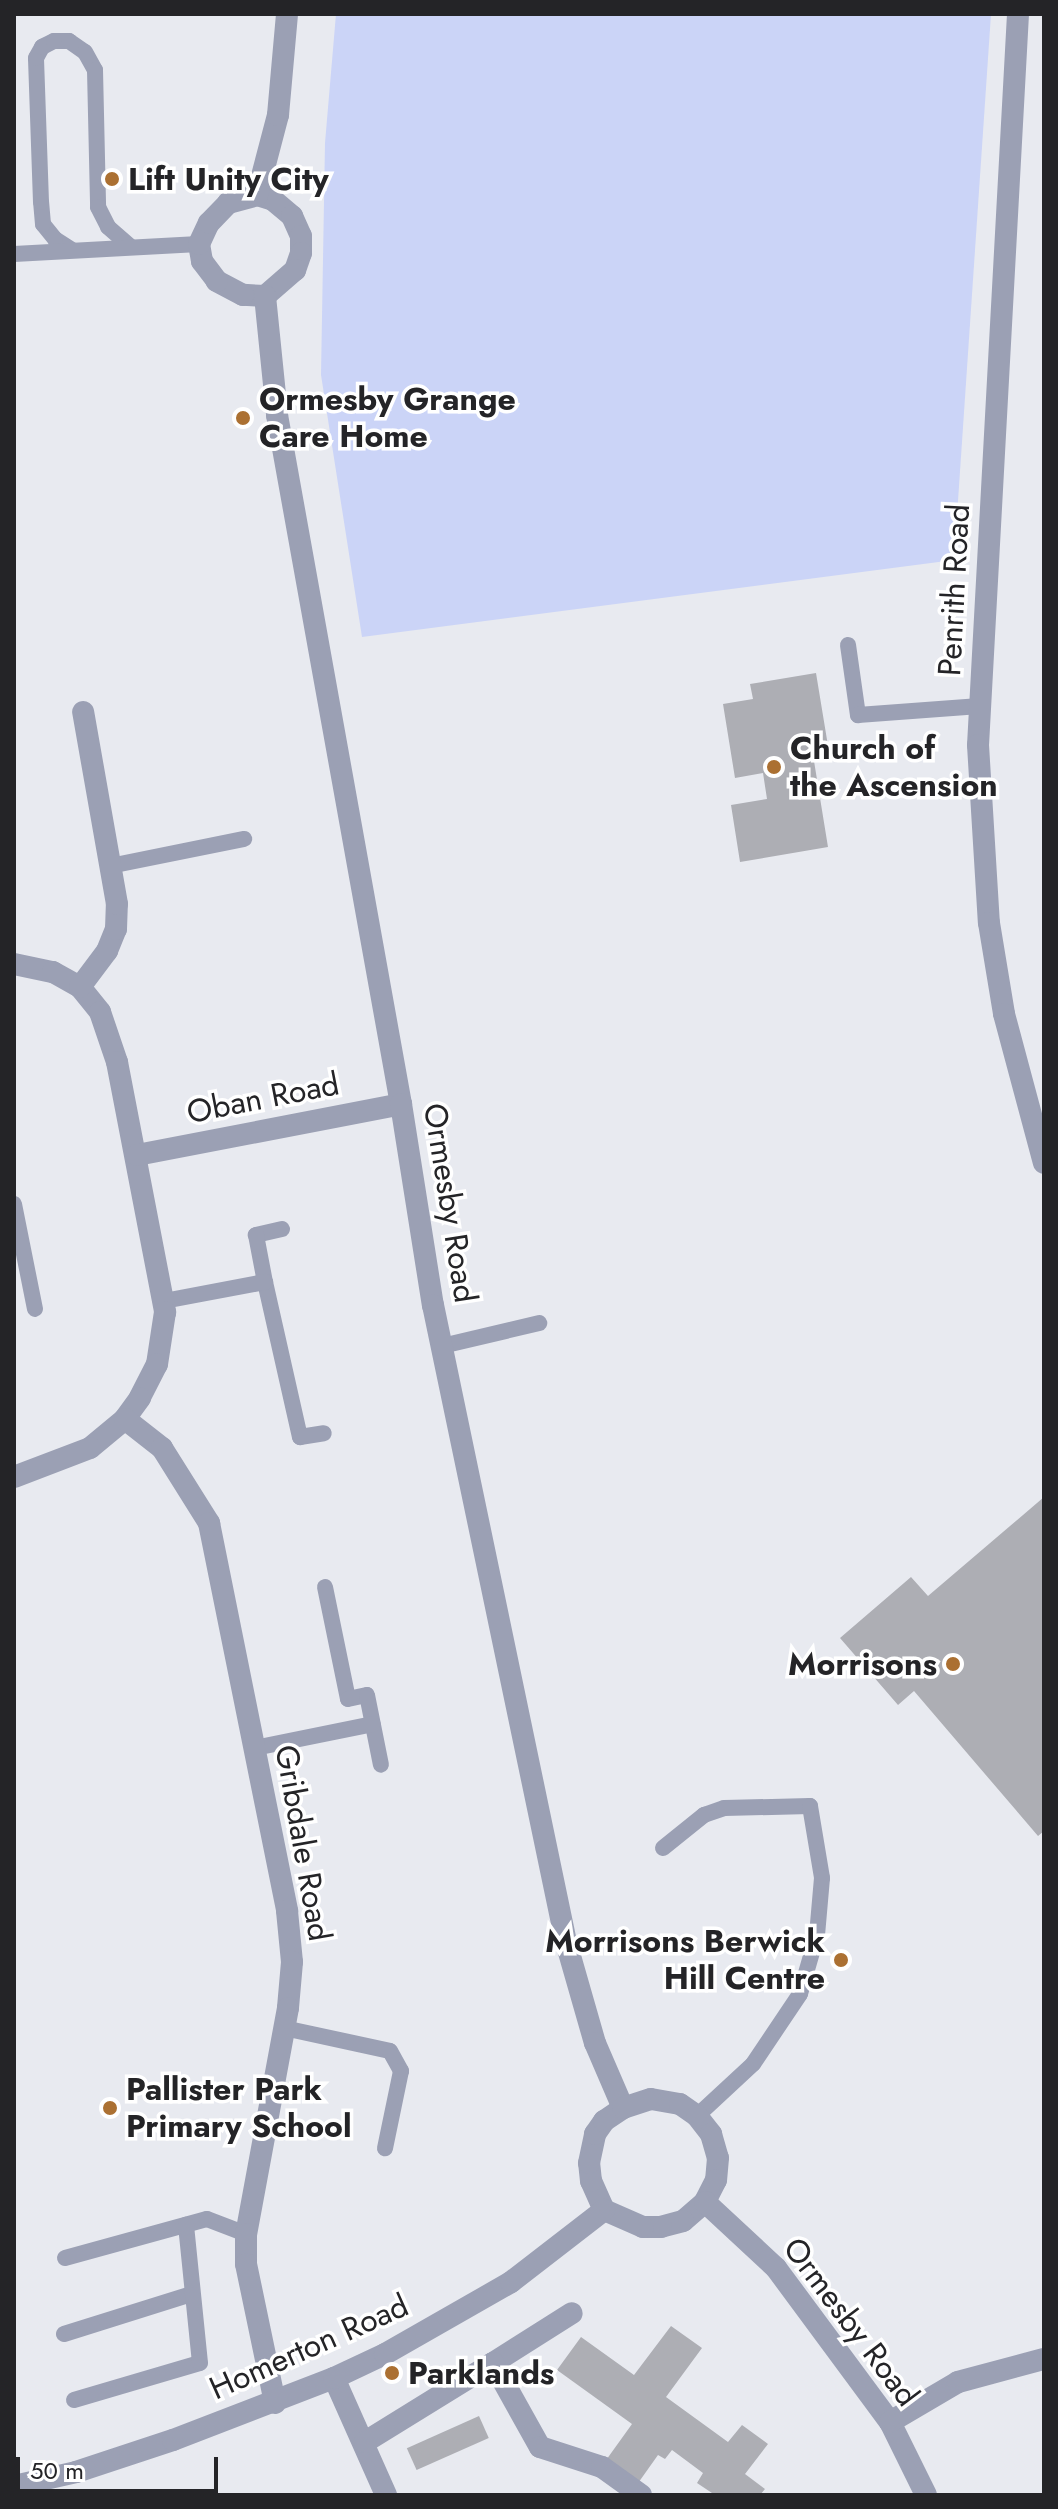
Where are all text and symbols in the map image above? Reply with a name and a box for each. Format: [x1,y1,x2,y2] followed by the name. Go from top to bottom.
[128,160,329,198] place label: Lift Unity City
[103,170,121,188] marker: Lift Unity City
[259,381,516,456] place label: Ormesby Grange Care Home
[234,409,252,427] marker: Ormesby Grange Care Home
[930,503,978,677] street label: Penrith Road
[790,730,998,805] place label: Church of the Ascension
[765,758,783,776] marker: Church of the Ascension
[184,1064,342,1132] street label: Oban Road
[415,1101,485,1305] street label: Ormesby Road
[788,1645,937,1683] place label: Morrisons
[944,1655,962,1673] marker: Morrisons
[267,1742,339,1944] street label: Gribdale Road
[545,1923,825,1998] place label: Morrisons Berwick Hill Centre
[832,1951,850,1969] marker: Morrisons Berwick Hill Centre
[126,2071,352,2146] place label: Pallister Park Primary School
[101,2099,119,2117] marker: Pallister Park Primary School
[775,2230,927,2414] street label: Ormesby Road
[204,2286,414,2408] street label: Homerton Road
[408,2354,554,2392] place label: Parklands
[383,2364,401,2382] marker: Parklands
[20,2441,222,2491] scale bar
[30,2453,84,2488] text: 50 m

